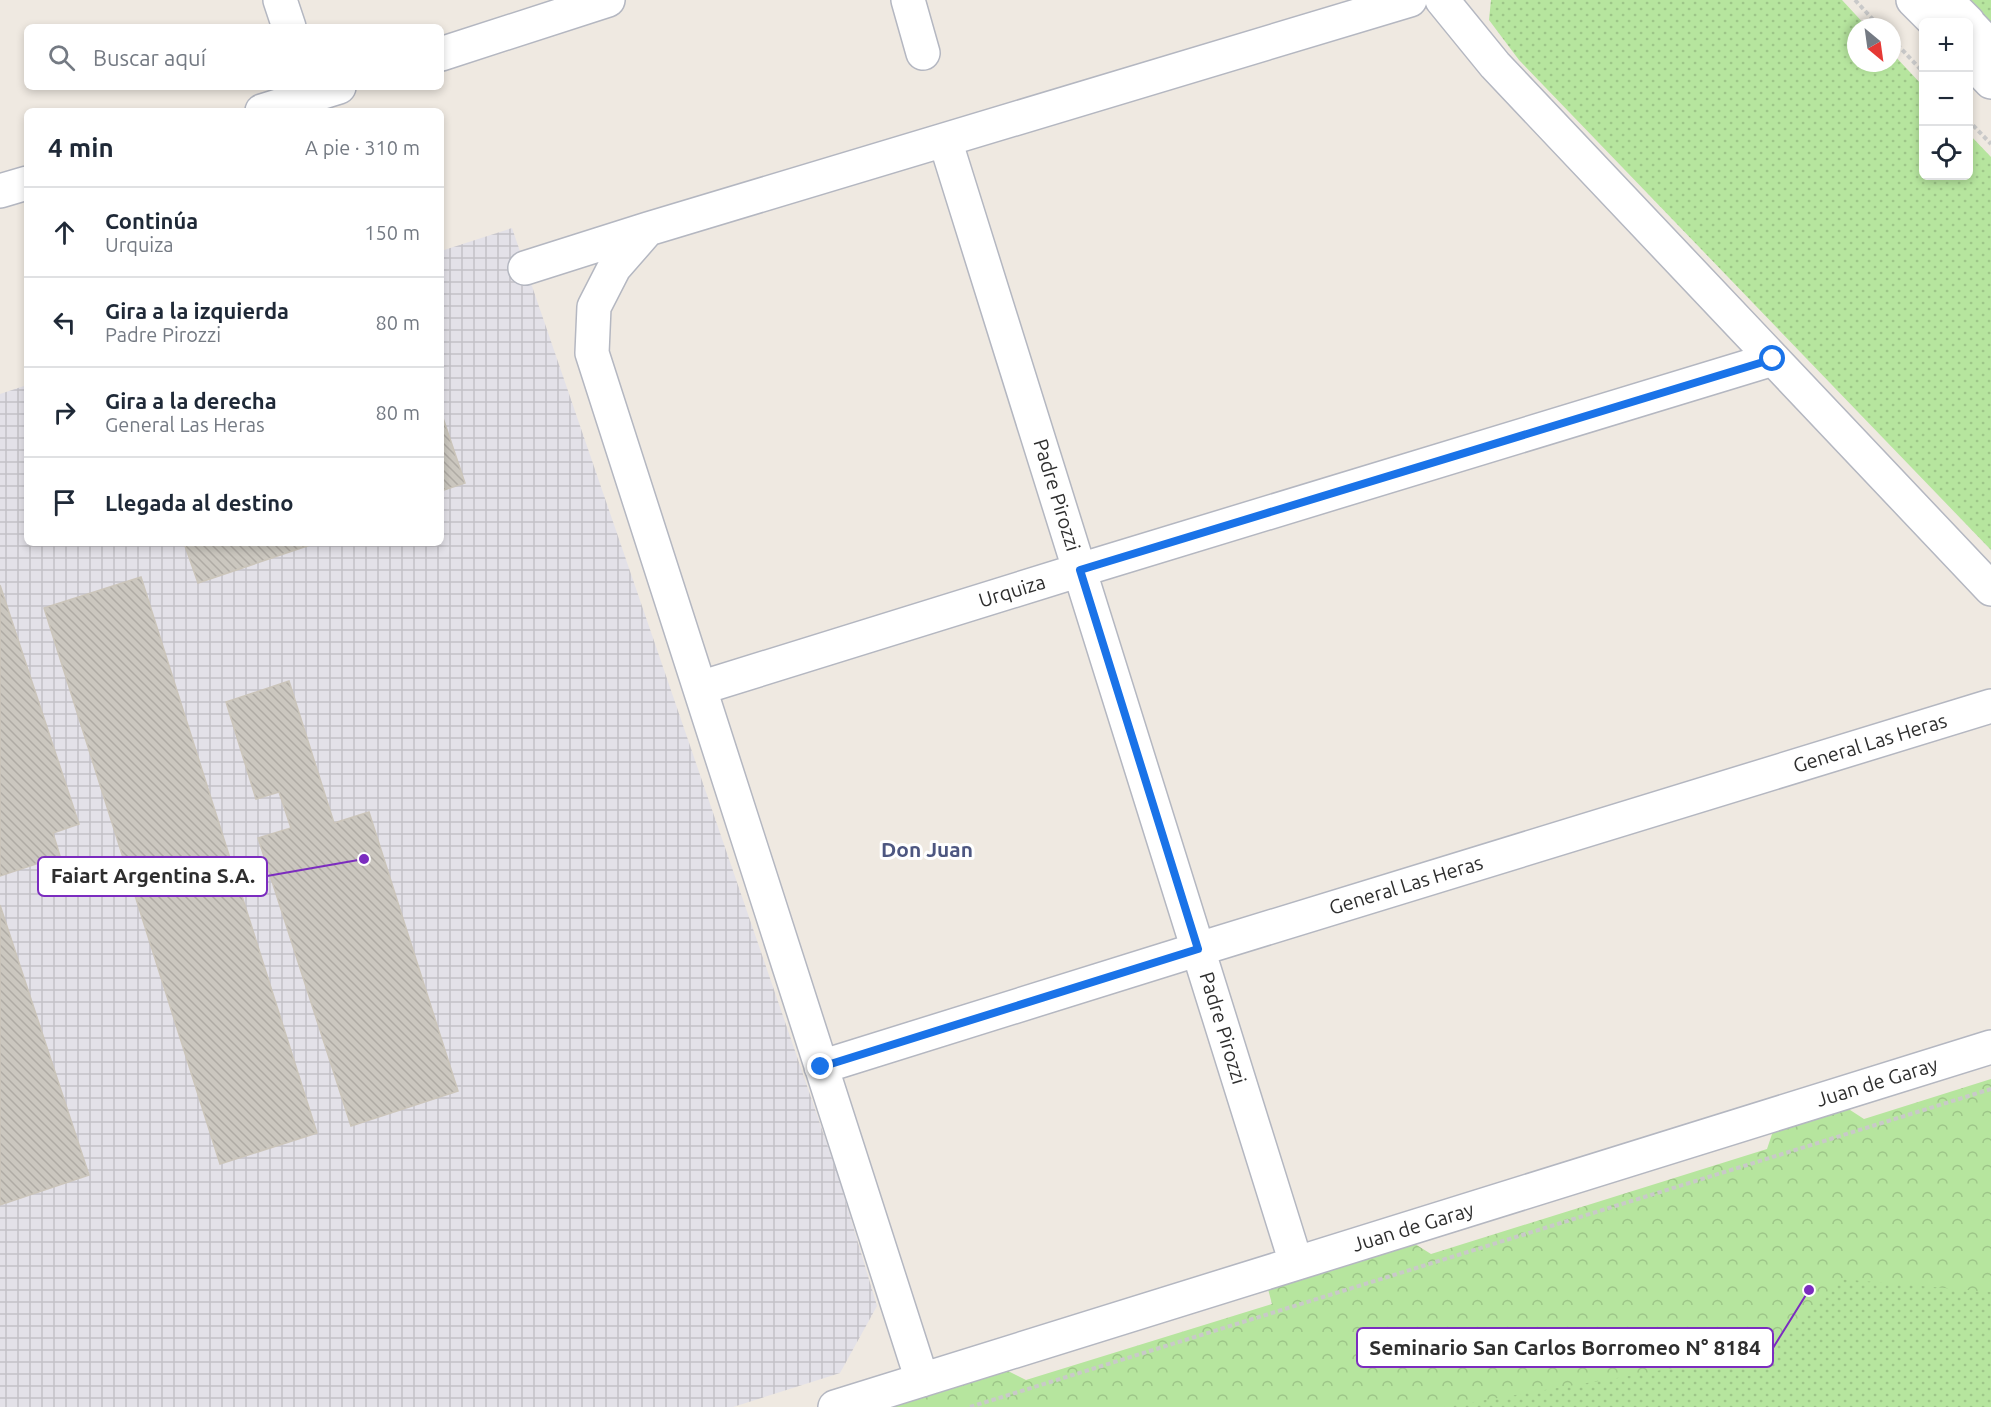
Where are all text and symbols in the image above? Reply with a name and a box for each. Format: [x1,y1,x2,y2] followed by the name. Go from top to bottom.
[1847,18,1901,72] north arrow
[1919,18,1973,180] map controls
[1919,18,1973,72] button: +
[24,24,444,90] search box
[45,41,78,74] icon: search
[93,45,206,70] text: Buscar aquí
[1919,72,1973,126] button: −
[1919,126,1973,180] button: locate
[48,133,114,162] text: 4 min
[305,136,420,159] text: A pie · 310 m
[105,208,198,233] text: Continúa
[48,216,81,249] icon: ahead
[364,221,420,244] text: 150 m
[105,233,174,256] text: Urquiza
[105,298,289,323] text: Gira a la izquierda
[48,306,81,339] icon: left
[376,311,420,334] text: 80 m
[105,323,221,346] text: Padre Pirozzi
[1759,345,1785,371] route start
[105,388,277,413] text: Gira a la derecha
[48,396,81,429] icon: right
[376,401,420,424] text: 80 m
[105,413,265,436] text: General Las Heras
[1030,436,1085,554] street label: Padre Pirozzi
[48,486,81,519] icon: arrive
[105,490,293,515] text: Llegada al destino
[976,569,1048,612] street label: Urquiza
[1790,708,1950,777] street label: General Las Heras
[881,837,973,861] district label: Don Juan
[1326,850,1486,919] street label: General Las Heras
[38,857,267,896] callout: Faiart Argentina S.A.
[51,863,255,887] text: Faiart Argentina S.A.
[1196,969,1251,1087] street label: Padre Pirozzi
[1813,1052,1941,1111] street label: Juan de Garay
[807,1053,833,1079] route end
[1349,1197,1477,1256] street label: Juan de Garay
[1357,1328,1773,1367] callout: Seminario San Carlos Borromeo N° 8184
[1369,1335,1761,1359] text: Seminario San Carlos Borromeo N° 8184

